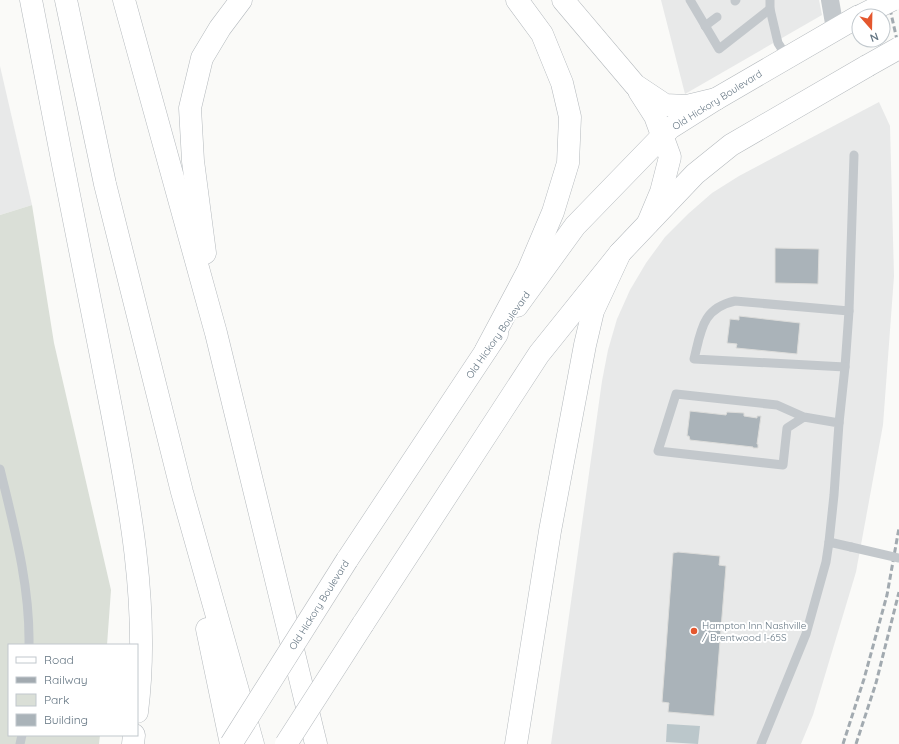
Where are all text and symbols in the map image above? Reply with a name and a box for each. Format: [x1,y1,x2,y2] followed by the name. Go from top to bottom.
[851,8,891,48] north arrow
[868,29,881,45] text: N
[670,67,764,133] street label: Old Hickory Boulevard
[463,289,533,381] street label: Old Hickory Boulevard
[286,558,352,652] street label: Old Hickory Boulevard
[702,619,807,644] place label: Hampton Inn Nashville / Brentwood I-65S
[689,626,699,636] marker: Hampton Inn Nashville / Brentwood I-65S
[8,644,138,736] legend
[44,652,74,667] text: Road
[44,672,88,687] text: Railway
[44,692,69,707] text: Park
[44,712,88,727] text: Building

